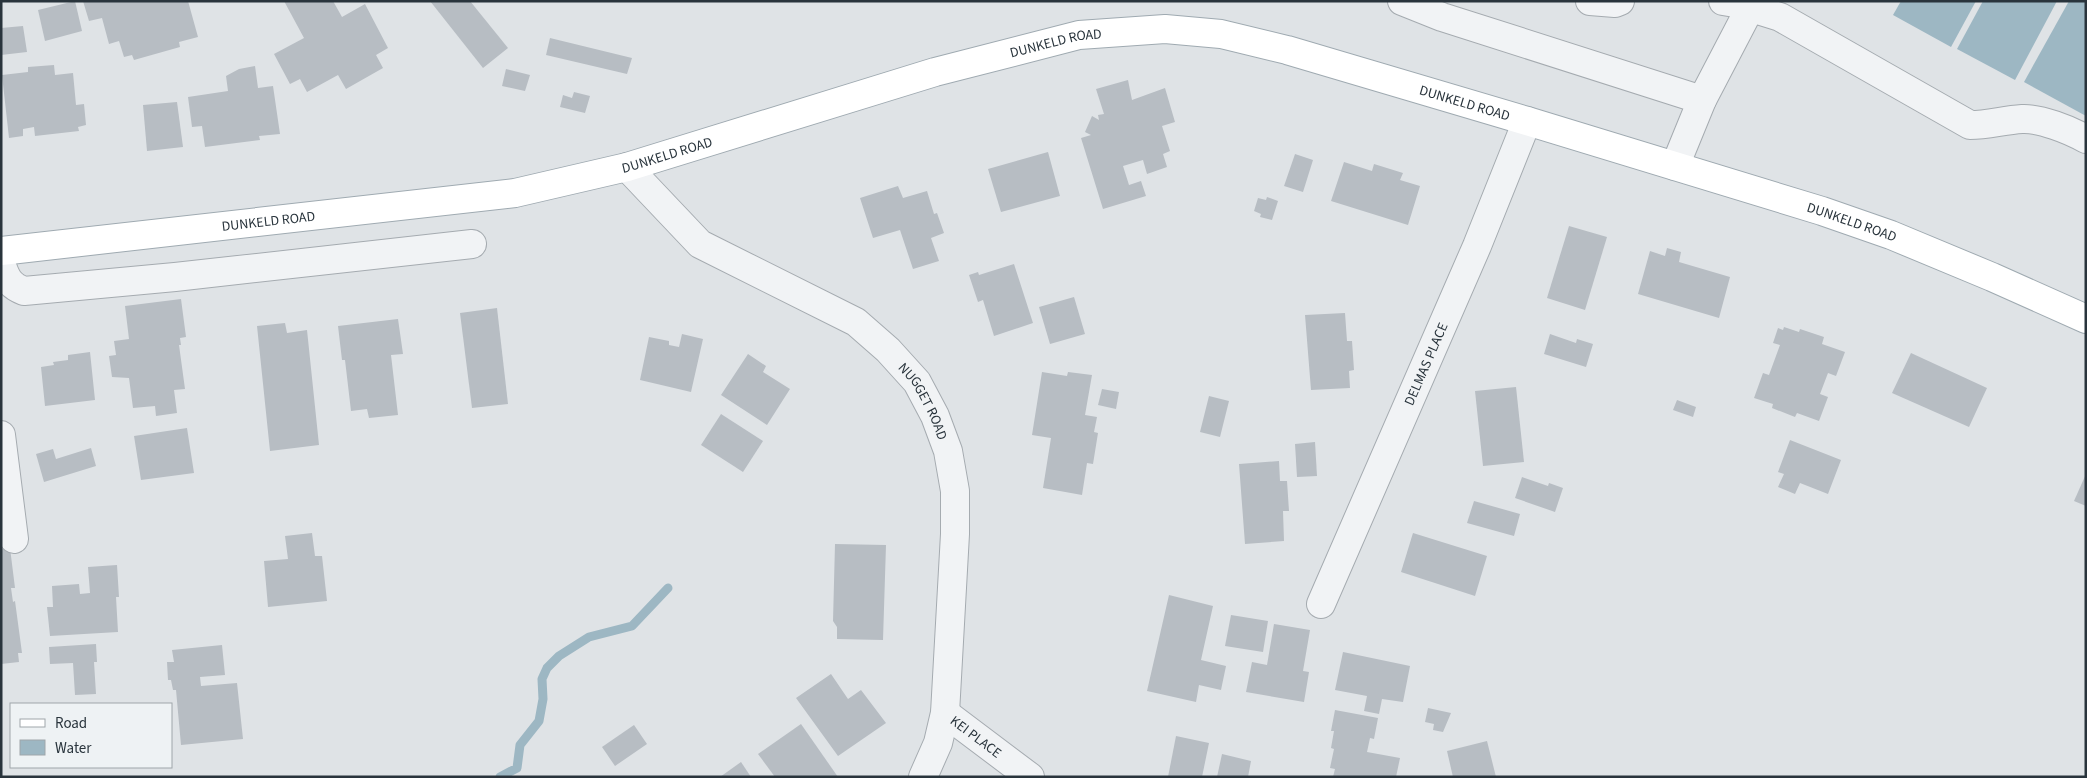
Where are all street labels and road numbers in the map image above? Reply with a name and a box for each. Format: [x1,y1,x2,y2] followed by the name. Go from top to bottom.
[1008,24,1102,63] street label: DUNKELD ROAD
[1417,81,1512,126] street label: DUNKELD ROAD
[620,132,715,179] street label: DUNKELD ROAD
[1804,198,1900,247] street label: DUNKELD ROAD
[221,207,316,237] street label: DUNKELD ROAD
[1400,320,1453,409] street label: DELMAS PLACE
[893,359,952,443] street label: NUGGET ROAD
[946,711,1005,763] street label: KEI PLACE

